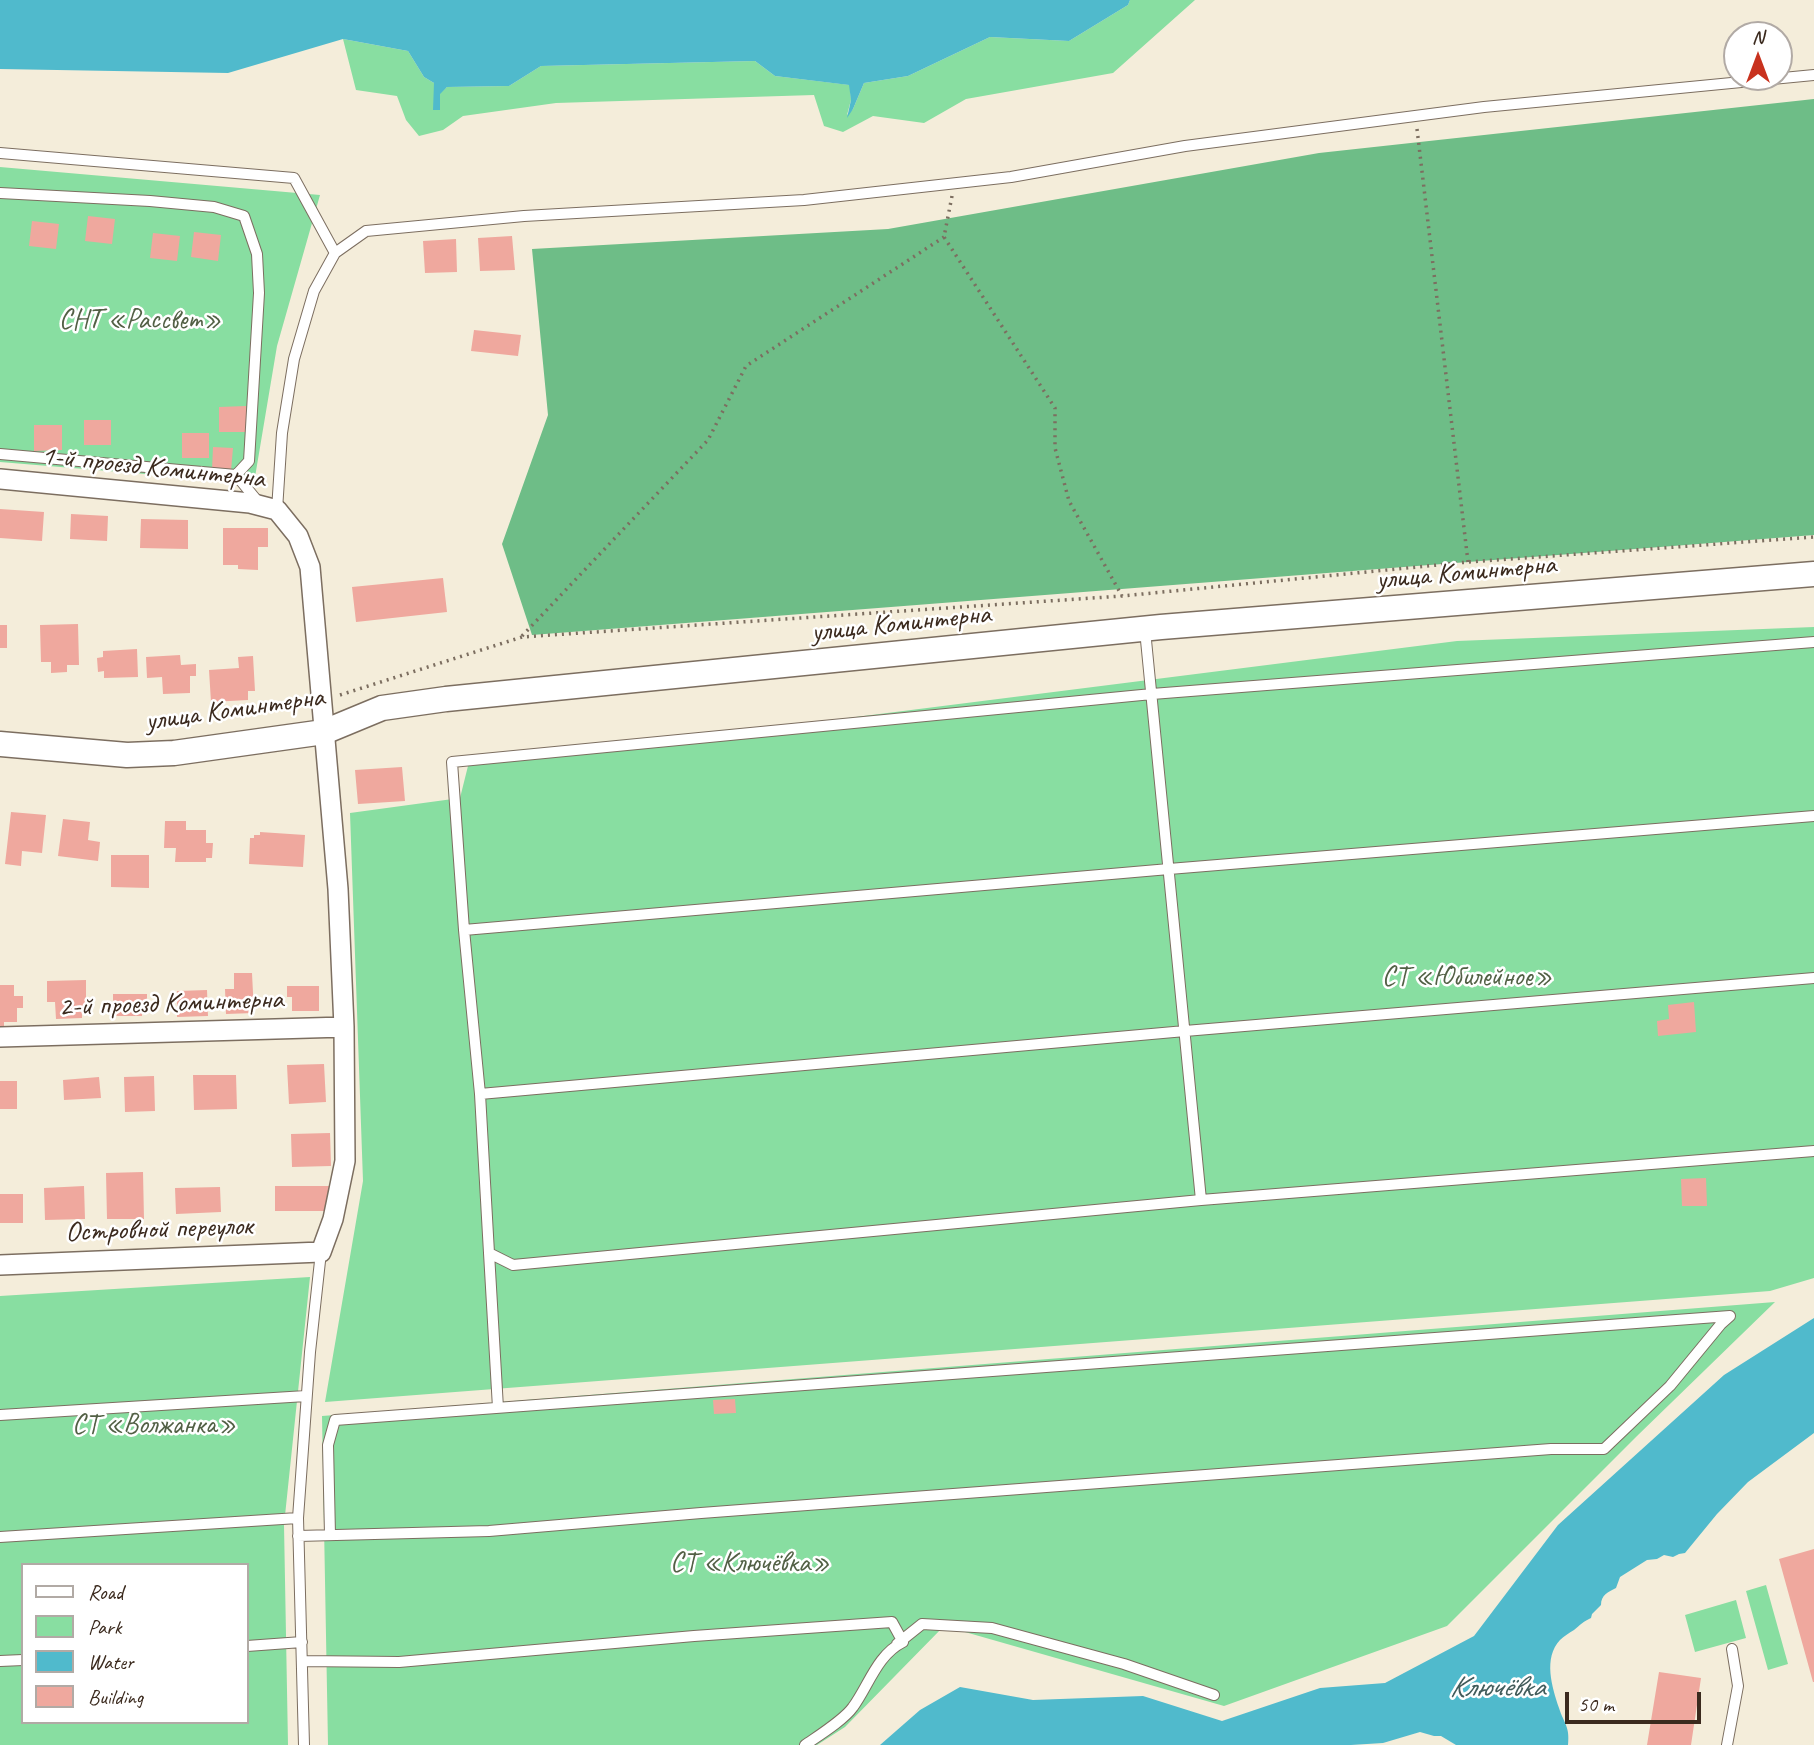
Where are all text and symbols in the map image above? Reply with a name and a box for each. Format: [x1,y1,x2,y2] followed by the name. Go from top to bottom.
[1723,21,1793,91] north arrow
[1752,25,1764,49] text: N
[59,304,221,338] park label: СНТ «Рассвет»
[39,440,267,496] street label: 1-й проезд Коминтерна
[1375,548,1557,598] street label: улица Коминтерна
[810,598,992,650] street label: улица Коминтерна
[143,681,327,739] street label: улица Коминтерна
[1382,961,1552,995] park label: СТ «Юбилейное»
[58,983,284,1025] street label: 2-й проезд Коминтерна
[65,1210,253,1250] street label: Островной переулок
[72,1409,236,1443] park label: СТ «Волжанка»
[670,1547,830,1581] park label: СТ «Ключёвка»
[21,1563,248,1724] legend
[88,1579,123,1605] text: Road
[88,1614,121,1640] text: Park
[88,1649,134,1675] text: Water
[1449,1670,1545,1706] water label: Ключёвка
[1569,1678,1706,1722] scale bar
[88,1684,143,1710] text: Building
[1578,1691,1614,1717] text: 50 m

